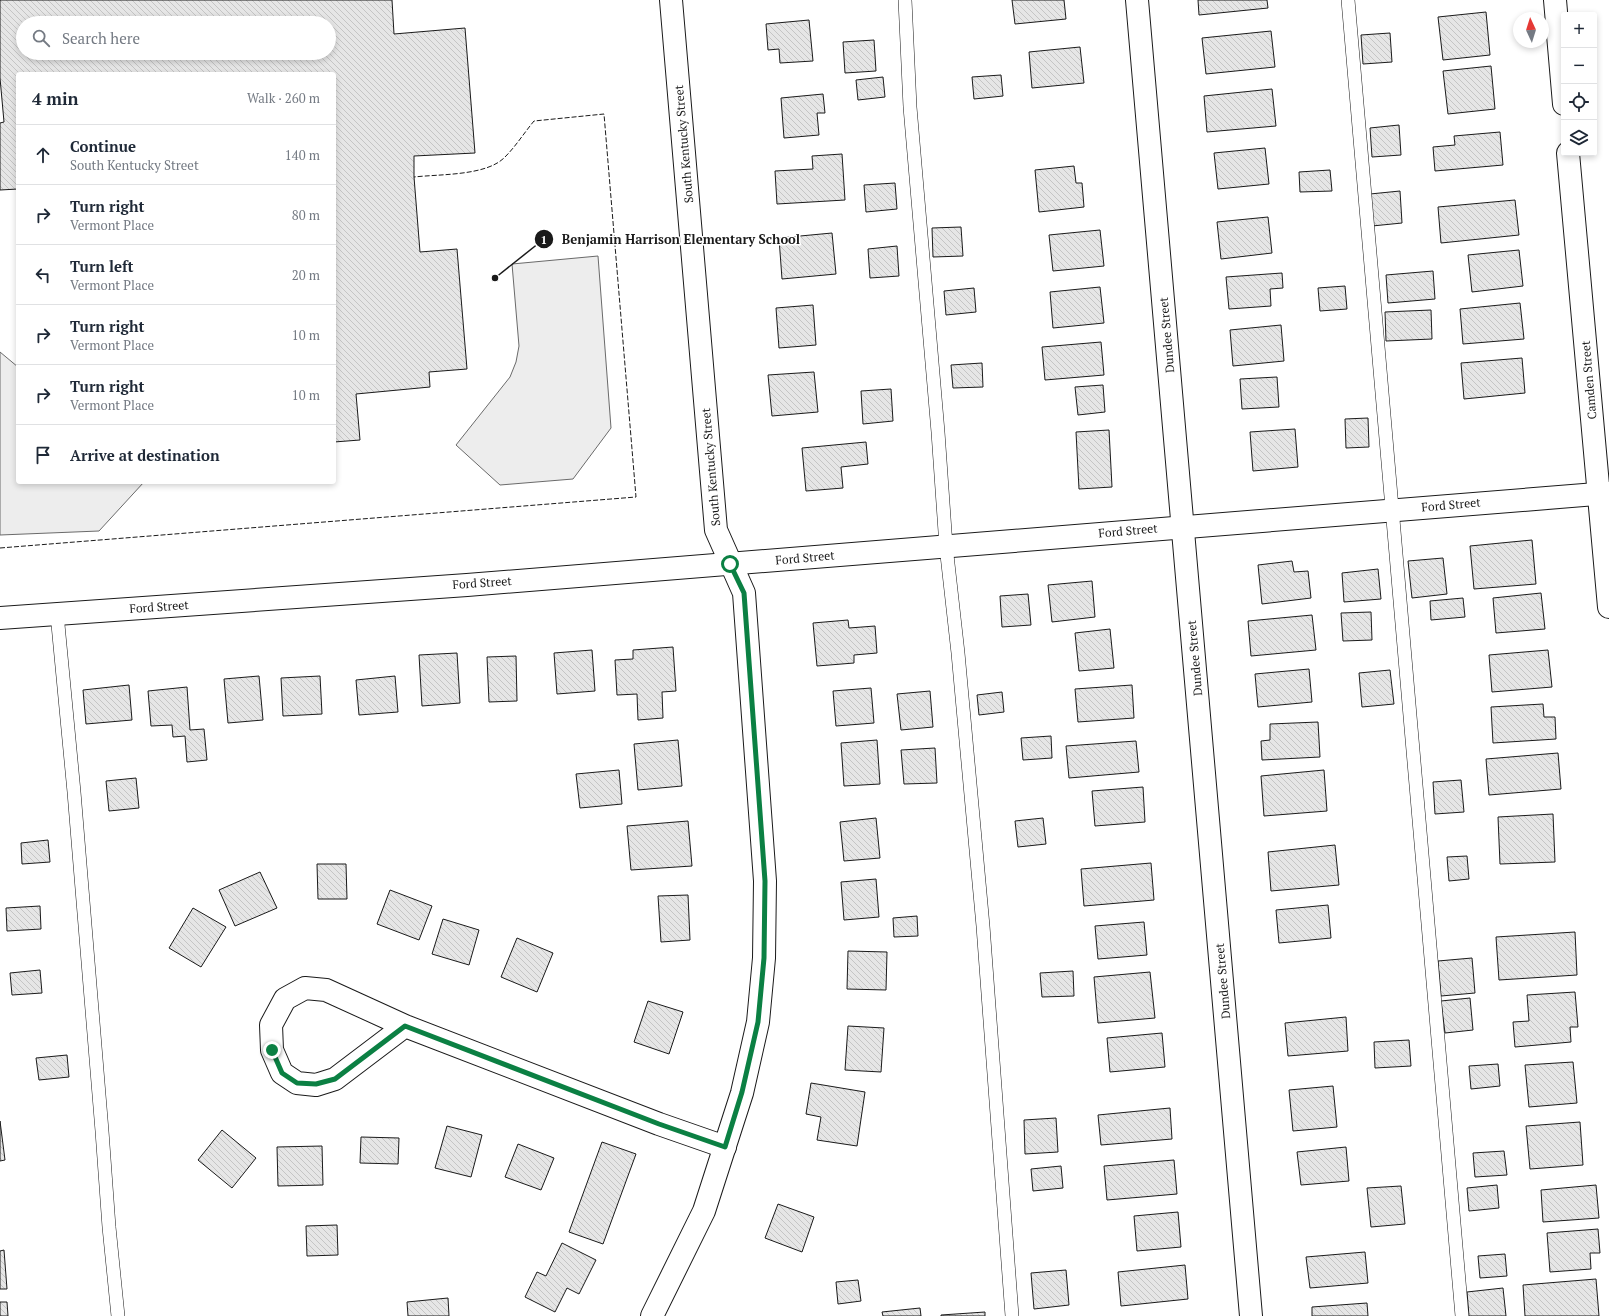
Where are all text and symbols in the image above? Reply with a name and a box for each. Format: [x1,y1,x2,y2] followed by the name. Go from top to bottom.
[1513,12,1549,48] north arrow
[1561,12,1597,156] map controls
[1561,12,1597,48] button: +
[16,16,336,60] search box
[30,27,52,49] icon: search
[62,28,140,48] text: Search here
[1561,48,1597,84] button: −
[671,84,696,204] street label: South Kentucky Street
[1561,84,1597,120] button: locate
[32,87,79,110] text: 4 min
[247,89,320,107] text: Walk · 260 m
[1561,120,1597,156] button: layers
[70,136,136,156] text: Continue
[32,144,54,166] icon: ahead
[285,146,320,164] text: 140 m
[70,156,199,174] text: South Kentucky Street
[70,196,145,216] text: Turn right
[32,204,54,226] icon: right
[292,206,320,224] text: 80 m
[70,216,154,234] text: Vermont Place
[534,227,808,252] callout: Benjamin Harrison Elementary School
[562,230,800,248] text: Benjamin Harrison Elementary School
[541,232,547,247] text: 1
[70,256,134,276] text: Turn left
[32,264,54,286] icon: left
[292,266,320,284] text: 20 m
[70,276,154,294] text: Vermont Place
[1156,296,1177,374] street label: Dundee Street
[70,316,145,336] text: Turn right
[32,324,54,346] icon: right
[292,326,320,344] text: 10 m
[70,336,154,354] text: Vermont Place
[1578,340,1599,420] street label: Camden Street
[70,376,145,396] text: Turn right
[32,384,54,406] icon: right
[292,386,320,404] text: 10 m
[70,396,154,414] text: Vermont Place
[698,407,723,527] street label: South Kentucky Street
[32,444,54,466] icon: arrive
[70,445,220,465] text: Arrive at destination
[1421,494,1482,515] street label: Ford Street
[1098,520,1159,541] street label: Ford Street
[775,547,836,568] street label: Ford Street
[721,555,739,573] route start
[452,573,513,592] street label: Ford Street
[129,597,190,616] street label: Ford Street
[1184,619,1205,697] street label: Dundee Street
[1212,942,1233,1020] street label: Dundee Street
[263,1041,281,1059] route end

